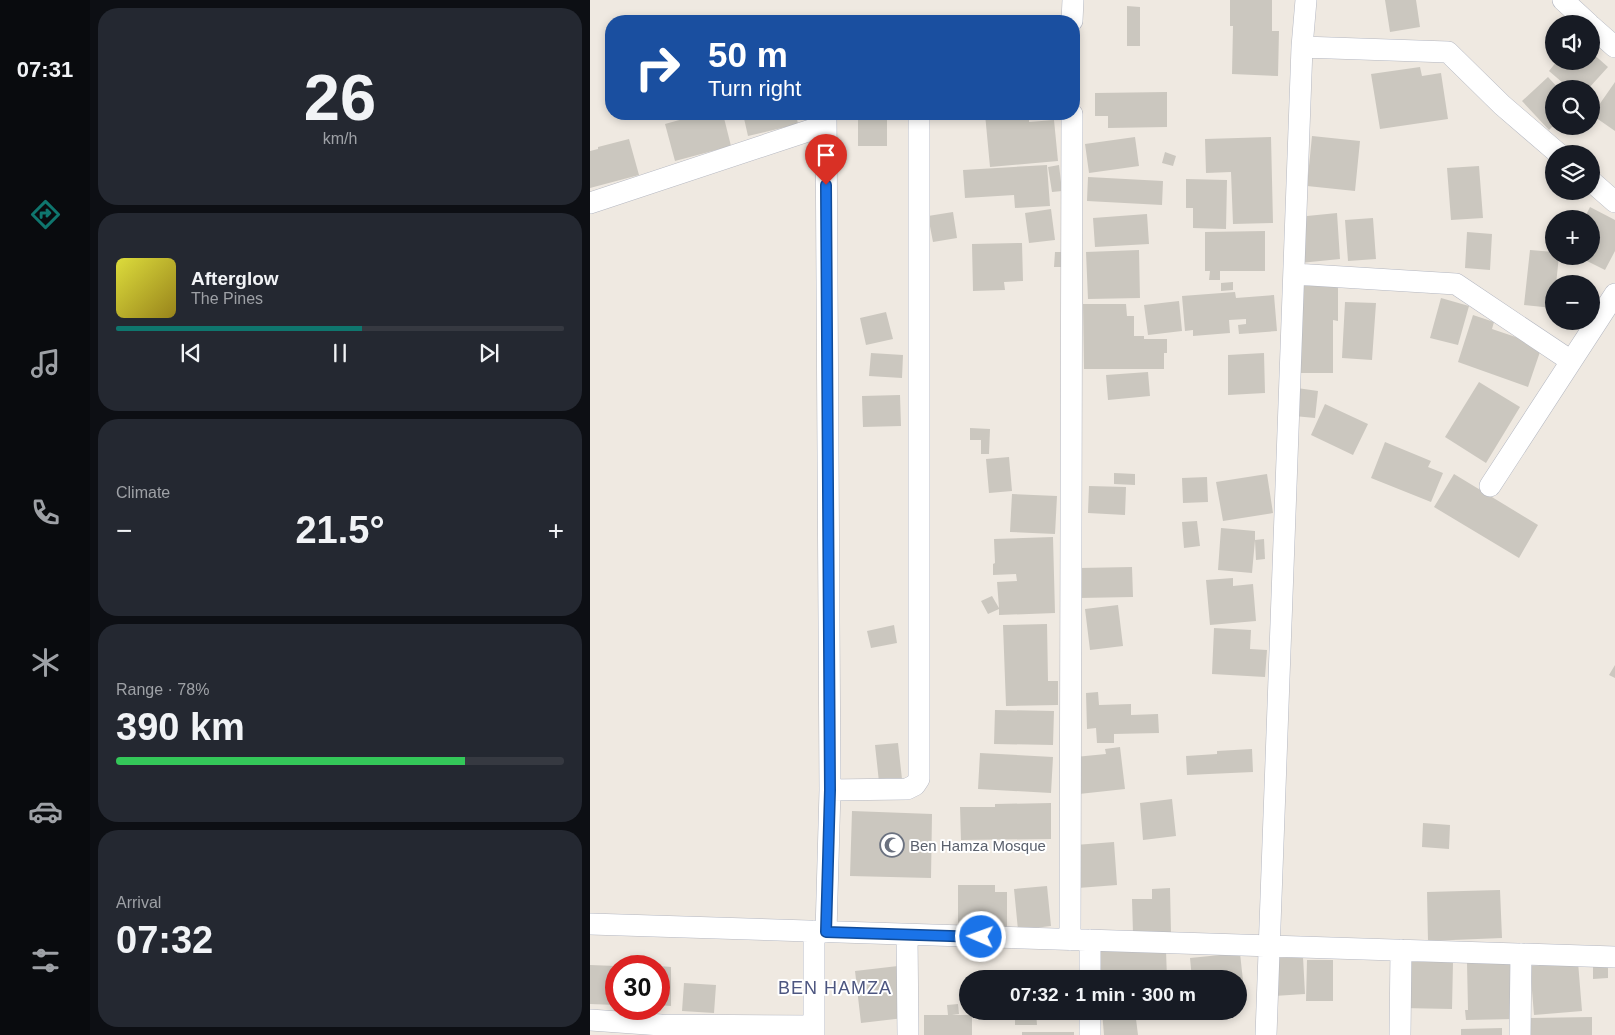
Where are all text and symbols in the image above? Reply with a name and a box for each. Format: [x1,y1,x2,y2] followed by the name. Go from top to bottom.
[1545,15,1600,330] map controls
[1545,15,1600,70] button: sound
[625,35,690,100] icon: right
[708,35,788,74] text: 50 m
[17,57,73,82] text: 07:31
[304,61,376,134] text: 26
[708,76,801,101] text: Turn right
[1545,80,1600,135] button: search
[323,130,357,147] text: km/h
[805,134,847,185] pin
[812,141,840,169] icon: arrive
[1545,145,1600,200] button: layers
[28,197,63,232] icon: directions
[1545,210,1600,265] button: +
[191,268,279,289] text: Afterglow
[1545,275,1600,330] button: −
[191,290,263,307] text: The Pines
[177,339,205,367] icon: previous
[326,339,354,367] icon: pause
[475,339,503,367] icon: next
[28,346,63,381] icon: music
[116,484,170,501] text: Climate
[28,495,63,530] icon: phone
[295,509,385,551] text: 21.5°
[116,515,132,546] text: −
[548,515,564,546] text: +
[28,645,63,680] icon: climate
[116,681,209,698] text: Range · 78%
[116,706,245,748] text: 390 km
[28,794,63,829] icon: car
[879,832,905,858] mosque icon: Ben Hamza Mosque
[910,837,1046,854] place label: Ben Hamza Mosque
[116,894,161,911] text: Arrival
[954,910,1006,962] position arrow
[116,919,213,961] text: 07:32
[28,943,63,978] icon: filters
[605,955,670,1020] speed limit sign: 30
[778,978,892,998] district label: BEN HAMZA
[1010,984,1196,1005] text: 07:32 · 1 min · 300 m

